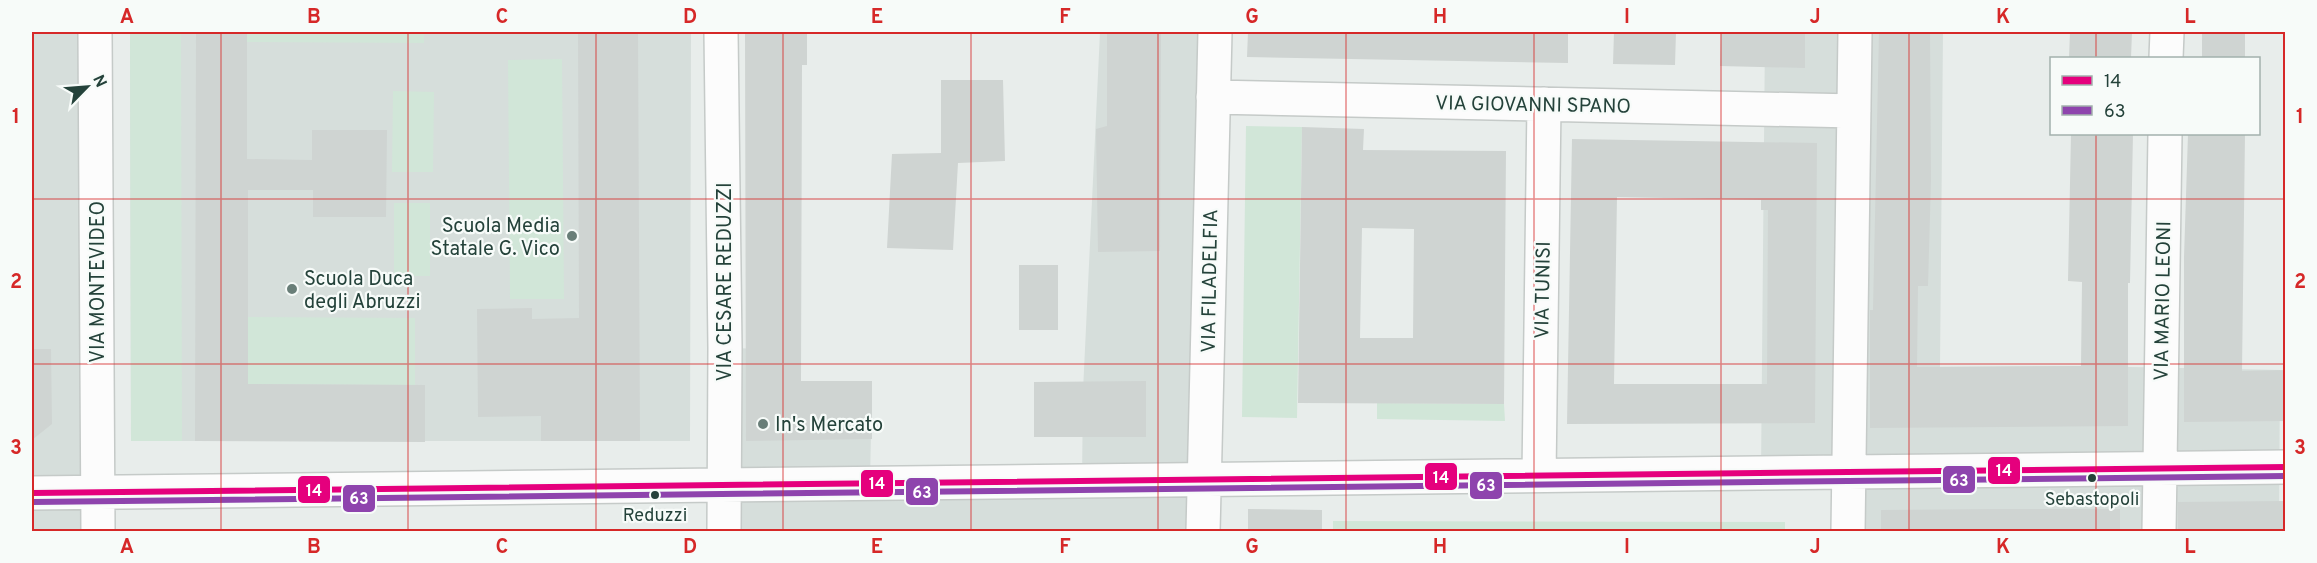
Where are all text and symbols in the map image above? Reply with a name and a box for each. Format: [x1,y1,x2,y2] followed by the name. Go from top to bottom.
[120,5,134,31] text: A
[307,5,321,31] text: B
[496,5,508,31] text: C
[683,5,697,31] text: D
[871,5,883,31] text: E
[1059,5,1071,31] text: F
[1245,5,1259,31] text: G
[1433,5,1447,31] text: H
[1624,5,1630,31] text: I
[1809,5,1821,31] text: J
[1996,5,2010,31] text: K
[2184,5,2196,31] text: L
[57,57,117,117] north arrow
[2050,57,2260,135] legend
[2104,71,2122,94] text: 14
[87,72,110,91] text: N
[1435,91,1631,121] street label: VIA GIOVANNI SPANO
[2104,101,2126,124] text: 63
[12,105,20,131] text: 1
[2296,105,2304,131] text: 1
[713,182,739,382] street label: VIA CESARE REDUZZI
[86,201,112,363] street label: VIA MONTEVIDEO
[1197,209,1225,353] street label: VIA FILADELFIA
[430,214,560,263] place label: Scuola Media Statale G. Vico
[2150,221,2178,381] street label: VIA MARIO LEONI
[565,229,579,243] marker: Scuola Media Statale G. Vico
[1530,241,1558,339] street label: VIA TUNISI
[304,267,421,316] place label: Scuola Duca degli Abruzzi
[10,270,22,296] text: 2
[2294,270,2306,296] text: 2
[285,282,299,296] marker: Scuola Duca degli Abruzzi
[775,413,883,439] place label: In's Mercato
[756,417,770,431] marker: In's Mercato
[10,436,22,462] text: 3
[2294,436,2306,462] text: 3
[1987,456,2021,485] line badge: 14
[1424,462,1458,491] line badge: 14
[1996,462,2012,482] text: 14
[1942,465,1976,494] line badge: 63
[860,469,894,498] line badge: 14
[1433,469,1449,489] text: 14
[1469,471,1503,500] line badge: 63
[1949,472,1969,492] text: 63
[2086,472,2098,484] marker: Sebastopoli
[297,475,331,504] line badge: 14
[869,475,885,495] text: 14
[905,477,939,506] line badge: 63
[1476,477,1496,497] text: 63
[306,482,322,502] text: 14
[342,484,376,513] line badge: 63
[912,484,932,504] text: 63
[649,489,661,501] marker: Reduzzi
[2045,489,2139,512] place label: Sebastopoli
[349,490,369,510] text: 63
[623,505,687,528] place label: Reduzzi
[120,535,134,561] text: A
[307,535,321,561] text: B
[496,535,508,561] text: C
[683,535,697,561] text: D
[871,535,883,561] text: E
[1059,535,1071,561] text: F
[1245,535,1259,561] text: G
[1433,535,1447,561] text: H
[1624,535,1630,561] text: I
[1809,535,1821,561] text: J
[1996,535,2010,561] text: K
[2184,535,2196,561] text: L

